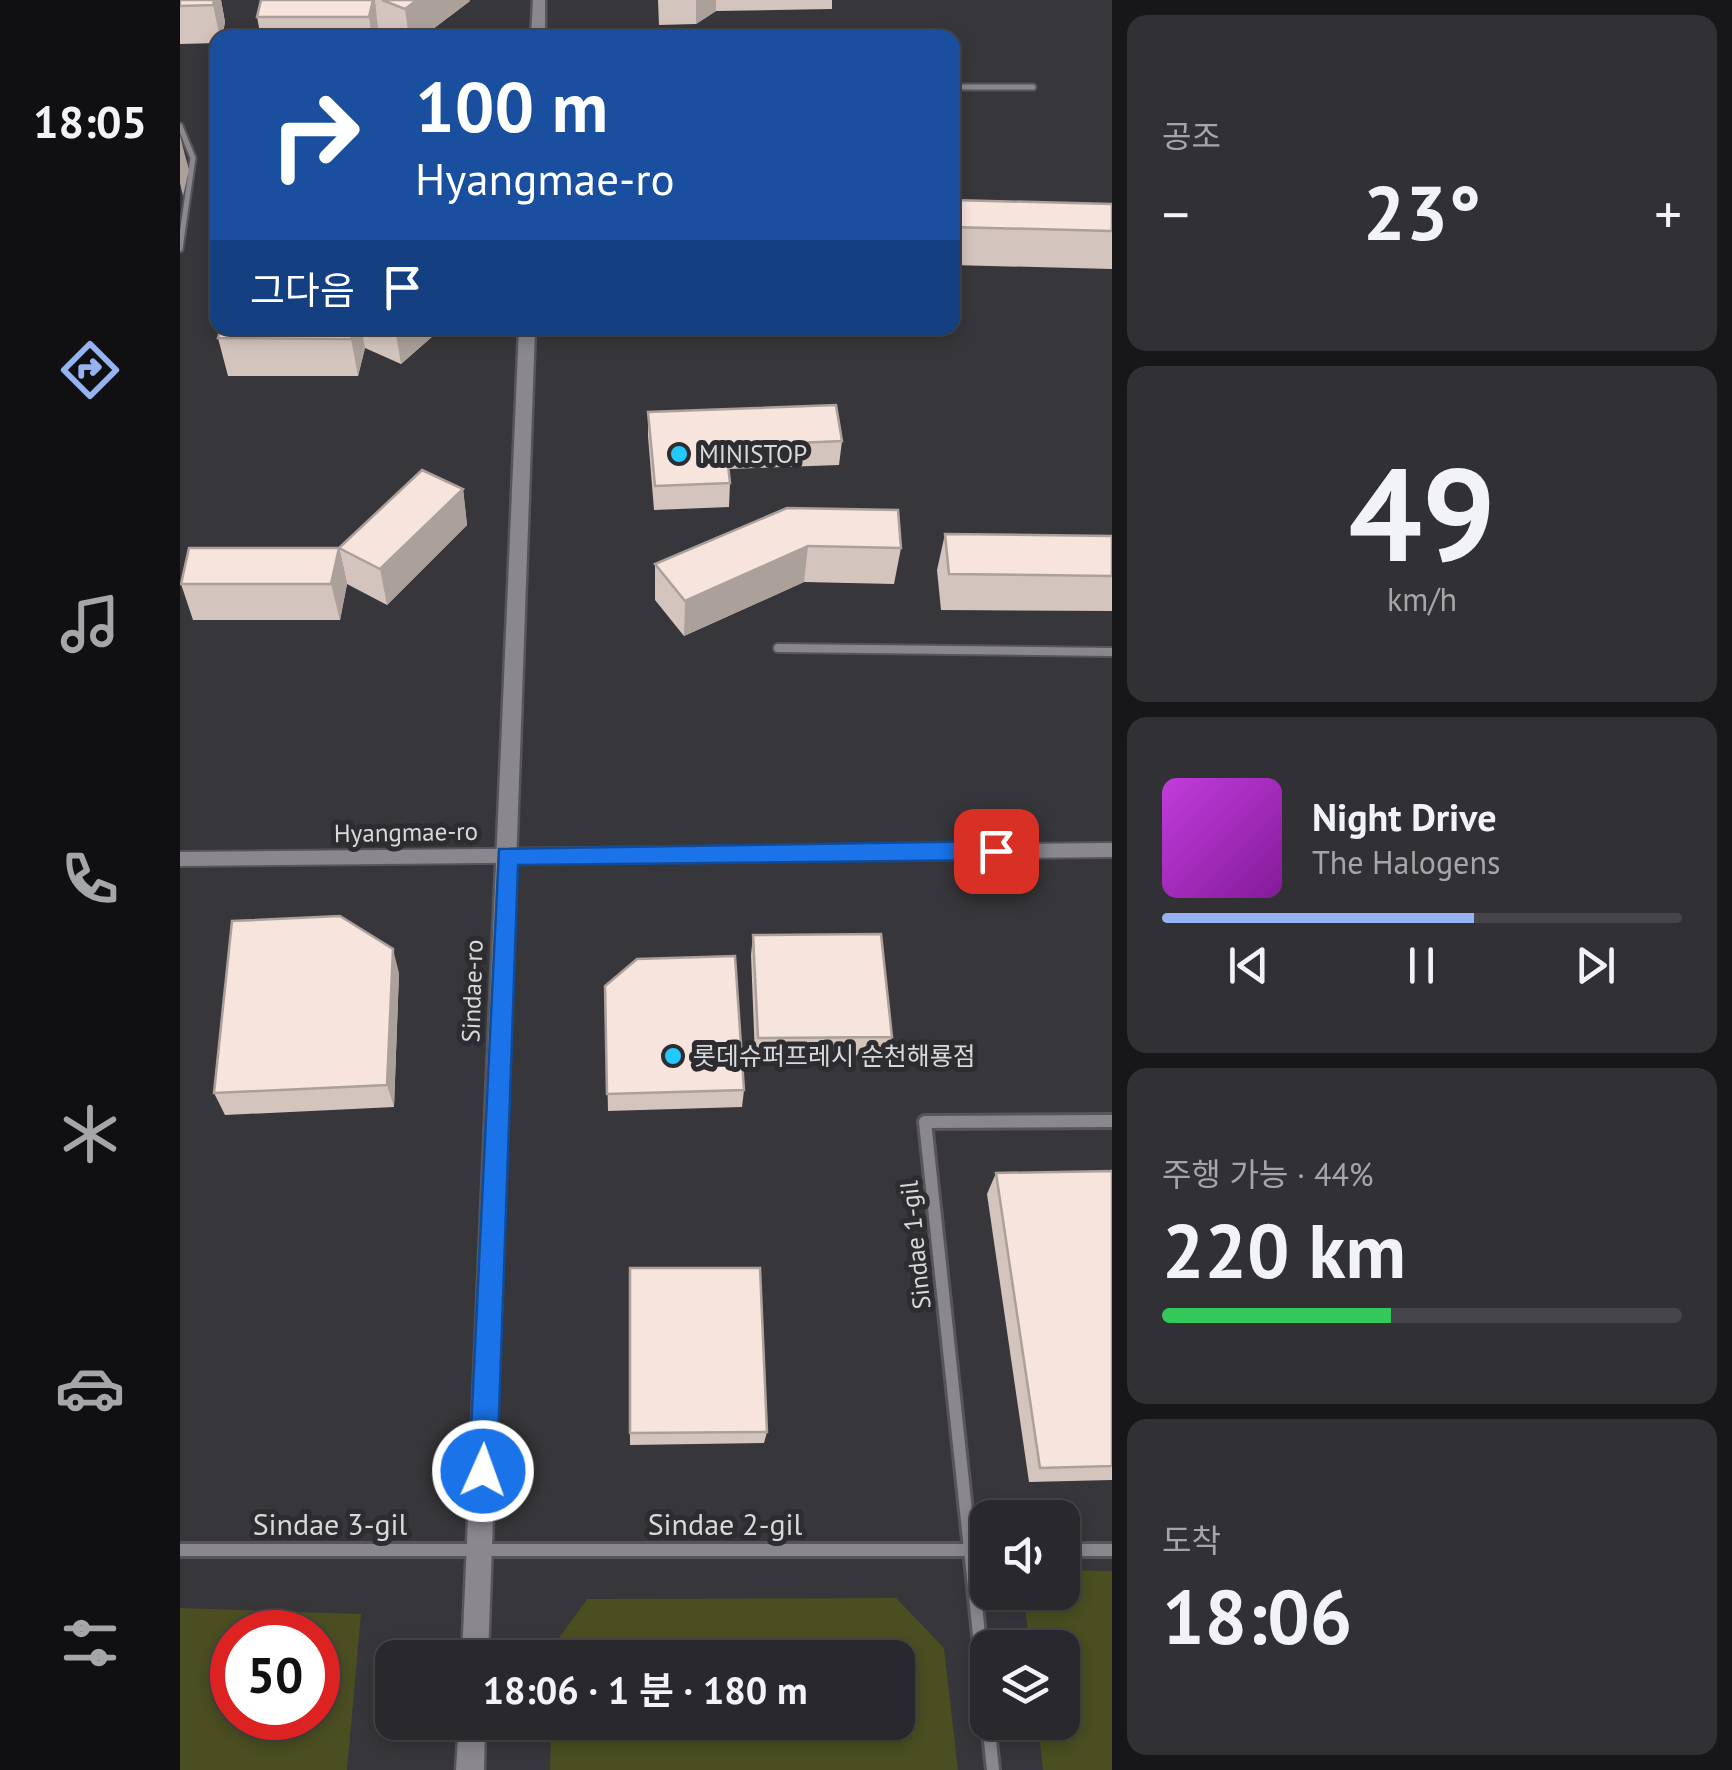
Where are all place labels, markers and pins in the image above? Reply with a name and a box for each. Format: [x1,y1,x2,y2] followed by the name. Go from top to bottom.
[699,438,807,470] place label: MINISTOP
[668,443,690,465] marker: MINISTOP
[954,809,1039,894] pin
[693,1040,976,1072] place label: 롯데슈퍼프레시 순천해룡점
[662,1045,684,1067] marker: 롯데슈퍼프레시 순천해룡점

